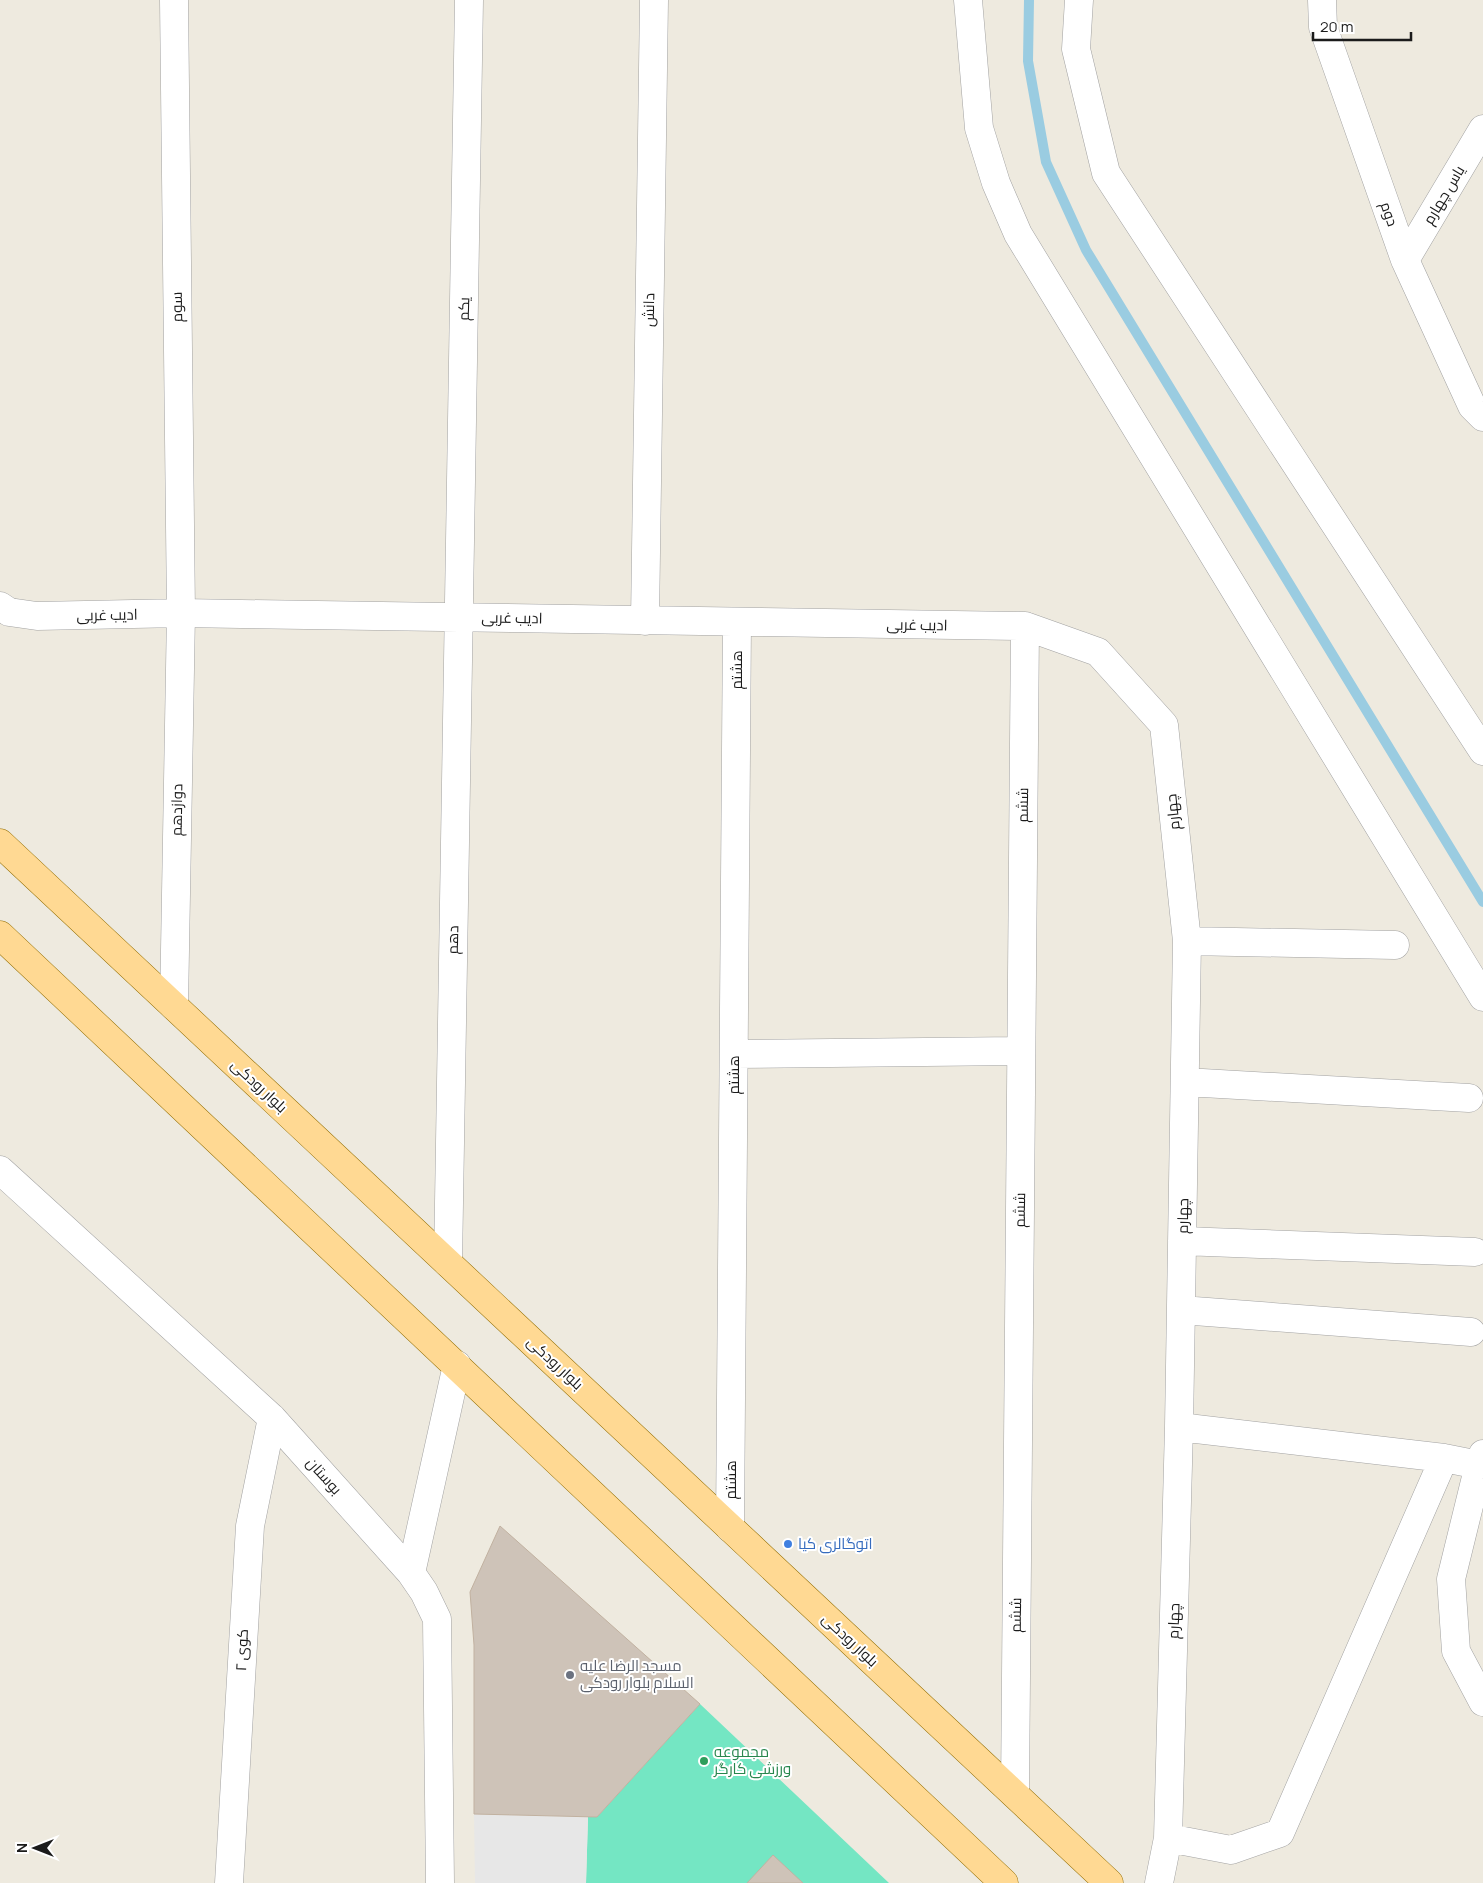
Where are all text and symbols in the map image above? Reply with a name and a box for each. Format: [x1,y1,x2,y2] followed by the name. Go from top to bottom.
[1313,10,1410,42] scale bar
[1320,16,1353,37] text: 20 m
[1418,161,1469,228] street label: یاس چهارم
[1376,199,1403,229] street label: دوم
[166,292,187,322] street label: سوم
[638,293,659,327] street label: دانش
[453,297,474,321] street label: یکم
[76,603,138,626] street label: ادیب غربی
[481,606,543,629] street label: ادیب غربی
[886,613,948,636] street label: ادیب غربی
[726,650,747,690] street label: هشتم
[166,784,187,836] street label: دوازدهم
[1012,787,1033,823] street label: ششم
[1160,793,1185,831] street label: چهارم
[442,925,463,955] street label: دهم
[226,1054,292,1117] street label: بلوار رودکی
[723,1055,744,1095] street label: هشتم
[1009,1192,1030,1228] street label: ششم
[1172,1198,1193,1234] street label: چهارم
[522,1331,588,1394] street label: بلوار رودکی
[302,1452,347,1499] street label: بوستان
[720,1460,741,1500] street label: هشتم
[798,1533,873,1554] place label: اتوگالری کیا
[782,1538,794,1550] marker: اتوگالری کیا
[1005,1597,1026,1633] street label: ششم
[1162,1603,1185,1639] street label: چهارم
[817,1608,883,1671] street label: بلوار رودکی
[230,1628,253,1672] street label: کوی ۲
[580,1655,694,1693] place label: مسجد الرضا علیه السلام بلوار رودکی
[564,1669,576,1681] marker: مسجد الرضا علیه السلام بلوار رودکی
[713,1741,791,1779] place label: مجموعه ورزشی کارگر
[698,1755,710,1767] marker: مجموعه ورزشی کارگر
[10,1823,60,1873] north arrow
[12,1843,31,1853] text: N

